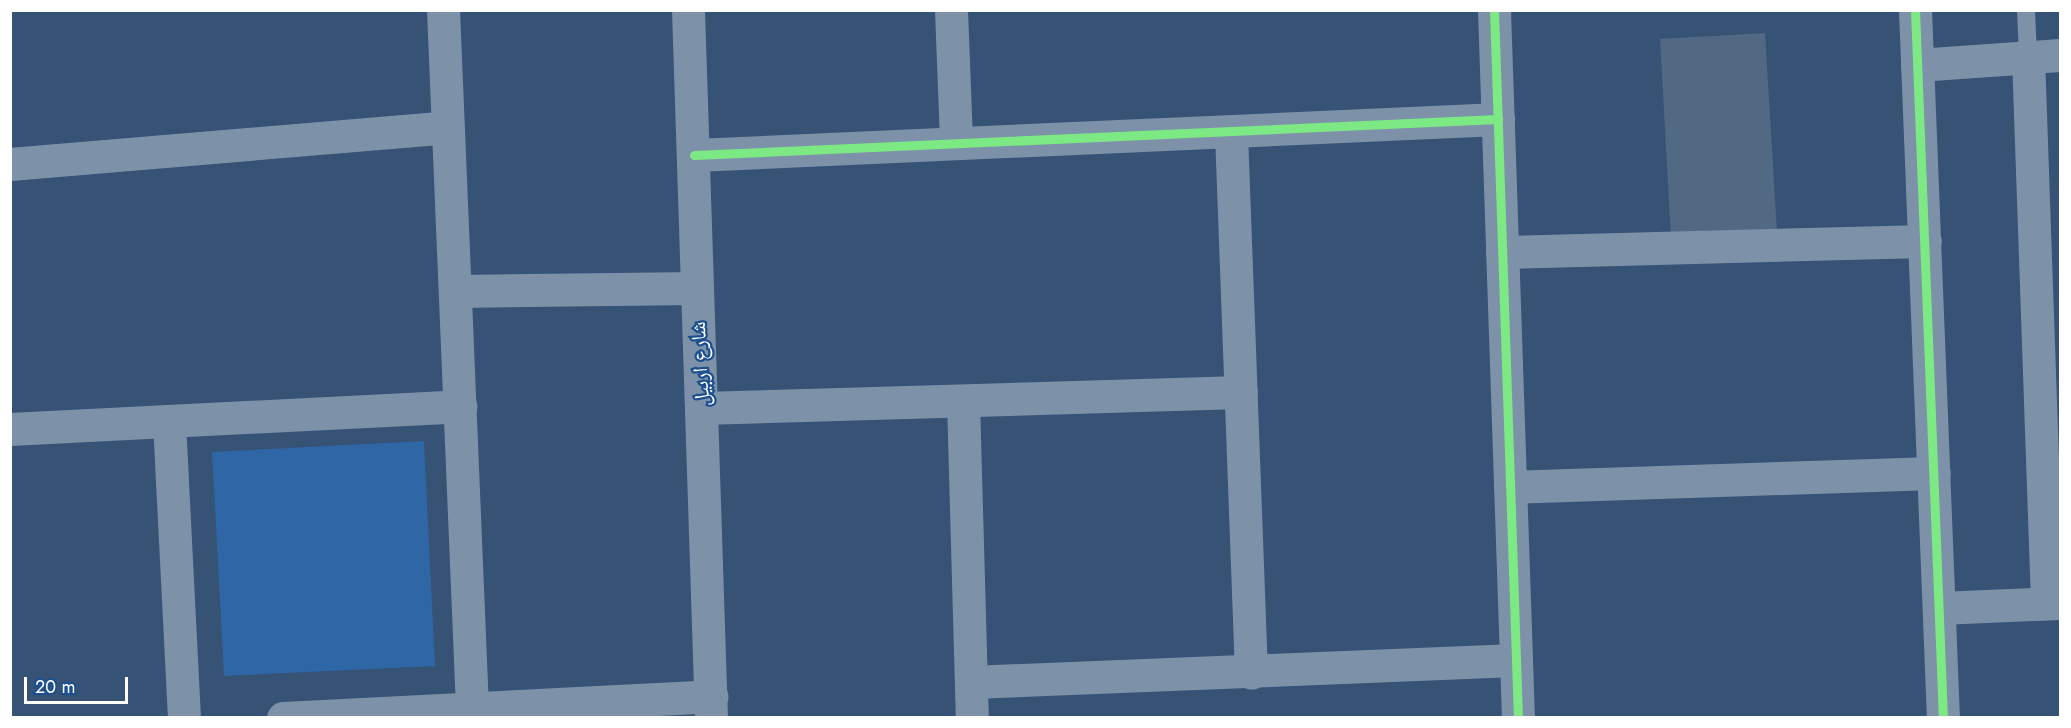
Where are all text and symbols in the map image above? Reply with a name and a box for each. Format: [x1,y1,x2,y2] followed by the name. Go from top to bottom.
[685,321,715,407] street label: شارع اربيل
[27,665,130,703] scale bar
[35,674,75,700] text: 20 m

